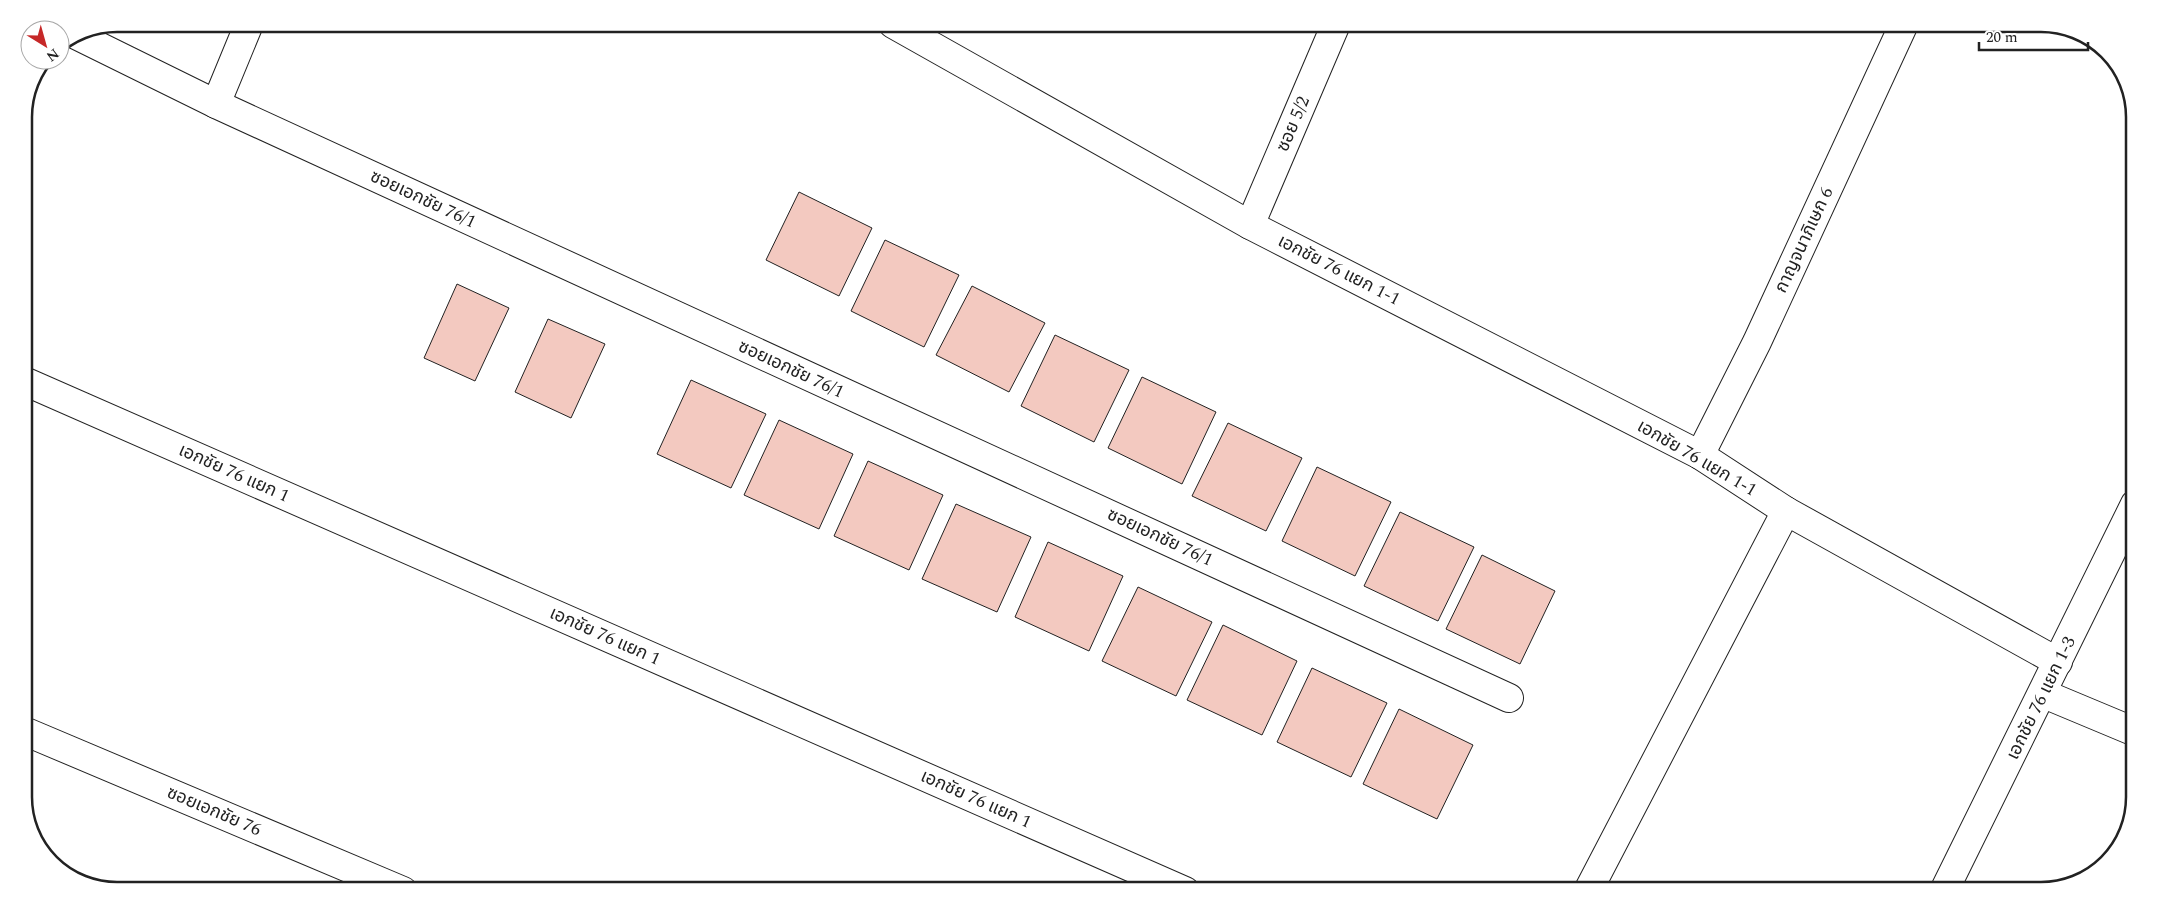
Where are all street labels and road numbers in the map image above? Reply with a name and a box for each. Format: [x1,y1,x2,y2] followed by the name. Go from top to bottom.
[1269,92,1317,156] street label: ซอย 5/2
[366,163,480,235] street label: ซอยเอกชัย 76/1
[1768,183,1840,297] street label: กาญจนาภิเษก 6
[1273,227,1405,313] street label: เอกชัย 76 แยก 1-1
[734,333,848,405] street label: ซอยเอกชัย 76/1
[1632,413,1762,503] street label: เอกชัย 76 แยก 1-1
[174,437,294,509] street label: เอกชัย 76 แยก 1
[1103,501,1217,573] street label: ซอยเอกชัย 76/1
[545,600,665,672] street label: เอกชัย 76 แยก 1
[1999,632,2083,764] street label: เอกชัย 76 แยก 1-3
[916,763,1036,835] street label: เอกชัย 76 แยก 1
[163,779,265,843] street label: ซอยเอกชัย 76

